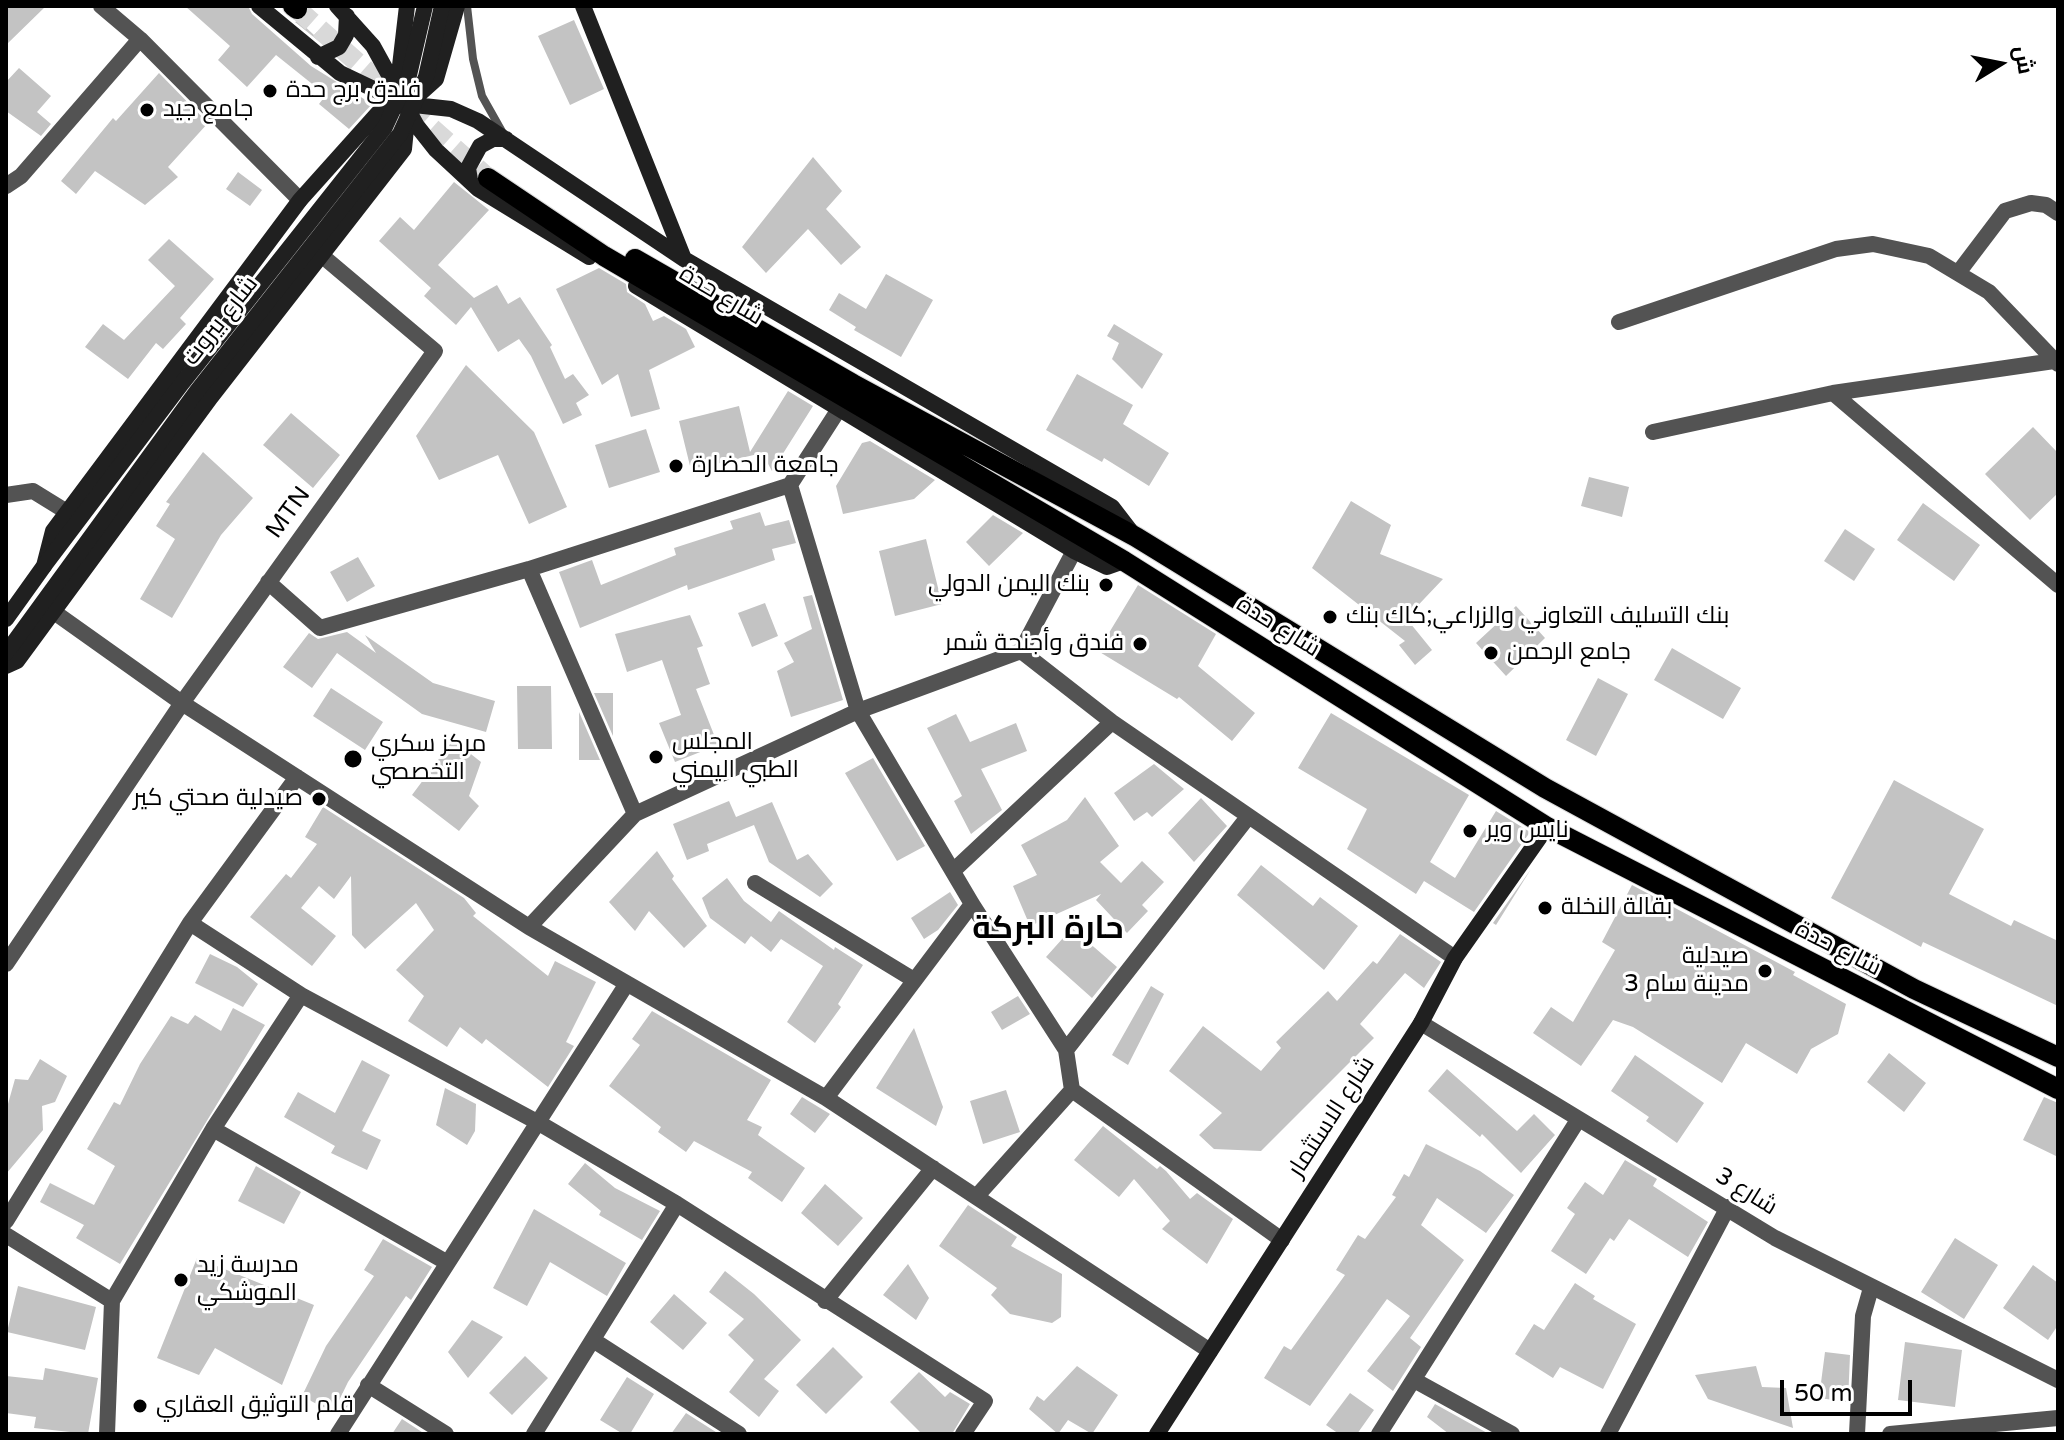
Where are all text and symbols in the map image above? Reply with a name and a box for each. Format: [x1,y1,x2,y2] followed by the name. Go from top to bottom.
[1960,24,2040,104] north arrow
[2008,44,2039,76] text: ش
[286,77,421,105] place label: فندق برج حدة
[261,82,279,100] marker: فندق برج حدة
[163,96,253,124] place label: جامع جيد
[138,101,156,119] marker: جامع جيد
[674,260,768,332] street label: شارع حدة
[177,271,265,371] street label: شارع بيروت
[692,452,839,480] place label: جامعة الحضارة
[667,457,685,475] marker: جامعة الحضارة
[261,481,317,545] street label: MTN
[928,571,1090,599] place label: بنك اليمن الدولي
[1097,576,1115,594] marker: بنك اليمن الدولي
[1231,590,1325,664] street label: شارع حدة
[1346,603,1729,631] place label: بنك التسليف التعاوني والزراعي;كاك بنك
[1321,608,1339,626] marker: بنك التسليف التعاوني والزراعي;كاك بنك
[945,630,1124,658] place label: فندق وأجنحة شمر
[1131,635,1149,653] marker: فندق وأجنحة شمر
[1507,639,1631,667] place label: جامع الرحمن
[1482,644,1500,662] marker: جامع الرحمن
[672,729,799,785] place label: المجلس الطبي اليمني
[371,731,486,787] place label: مركز سكري التخصصي
[342,748,364,770] marker: مركز سكري التخصصي
[647,748,665,766] marker: المجلس الطبي اليمني
[133,785,303,813] place label: صيدلية صحتي كير
[310,790,328,808] marker: صيدلية صحتي كير
[1486,817,1569,845] place label: نايس وير
[1461,822,1479,840] marker: نايس وير
[1561,894,1672,922] place label: بقالة النخلة
[1536,899,1554,917] marker: بقالة النخلة
[972,911,1124,949] district label: حارة البركة
[1790,915,1886,983] street label: شارع حدة
[1624,943,1749,999] place label: صيدلية مدينة سام 3
[1756,962,1774,980] marker: صيدلية مدينة سام 3
[1282,1051,1382,1183] street label: شارع الاستثمار
[1710,1162,1782,1222] street label: شارع 3
[197,1252,299,1308] place label: مدرسة زيد الموشكي
[172,1271,190,1289] marker: مدرسة زيد الموشكي
[1784,1364,1916,1414] scale bar
[1794,1379,1852,1408] text: 50 m
[156,1392,354,1420] place label: قلم التوثيق العقاري
[131,1397,149,1415] marker: قلم التوثيق العقاري

